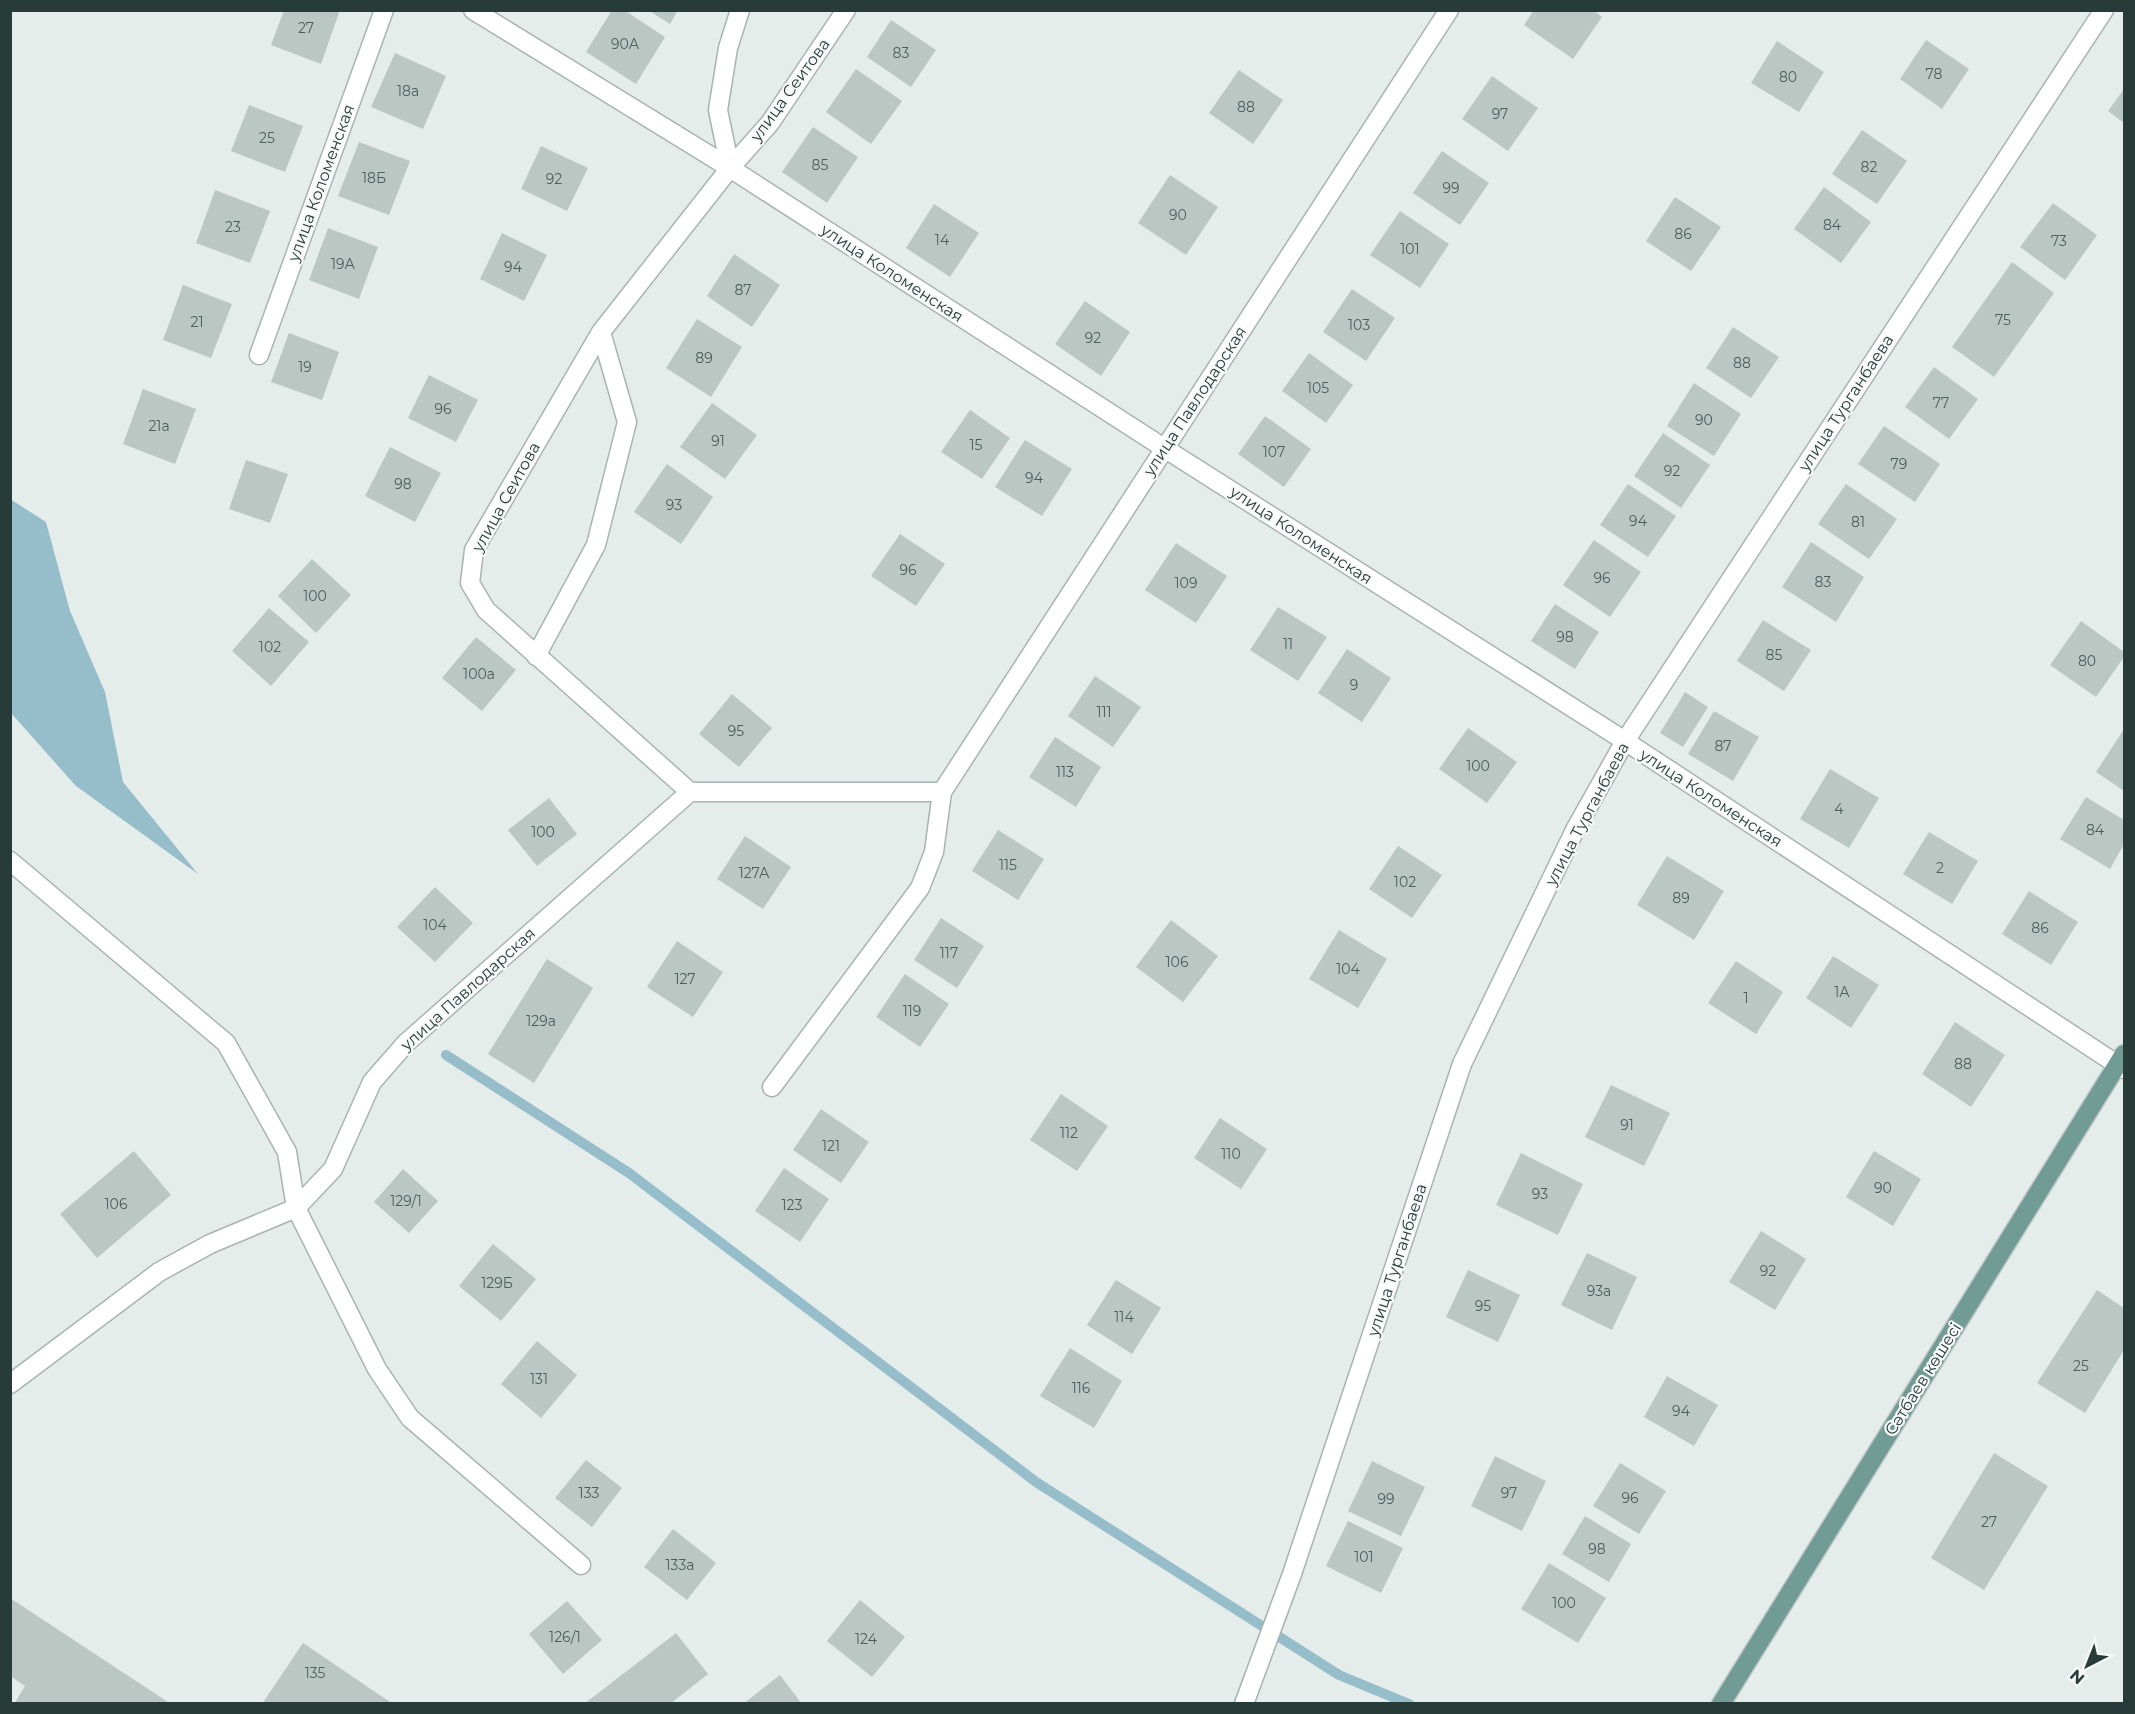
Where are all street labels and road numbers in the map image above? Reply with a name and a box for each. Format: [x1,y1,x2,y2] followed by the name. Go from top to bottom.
[746,35,834,146] street label: улица Сеитова
[283,102,358,265] street label: улица Коломенская
[816,219,967,326] street label: улица Коломенская
[1139,323,1250,480] street label: улица Павлодарская
[1794,331,1897,476] street label: улица Турганбаева
[467,439,544,556] street label: улица Сеитова
[1225,481,1376,588] street label: улица Коломенская
[1541,739,1633,890] street label: улица Турганбаева
[1635,744,1786,851] street label: улица Коломенская
[396,924,539,1055] street label: улица Павлодарская
[1363,1181,1431,1340] street label: улица Турганбаева
[1881,1319,1965,1439] street label: Сәтбаев көшесі

